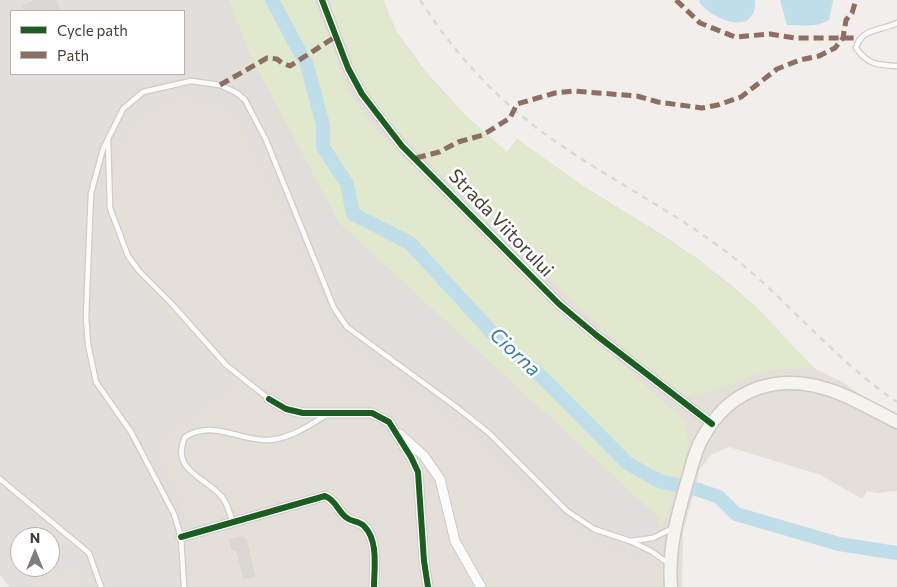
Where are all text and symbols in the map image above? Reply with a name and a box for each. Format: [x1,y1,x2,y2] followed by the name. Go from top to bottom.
[10,10,185,75] legend
[57,21,128,39] text: Cycle path
[57,46,89,64] text: Path
[444,164,558,282] street label: Strada Viitorului
[485,323,545,381] water label: Ciorna
[10,527,60,577] north arrow
[30,529,40,546] text: N

